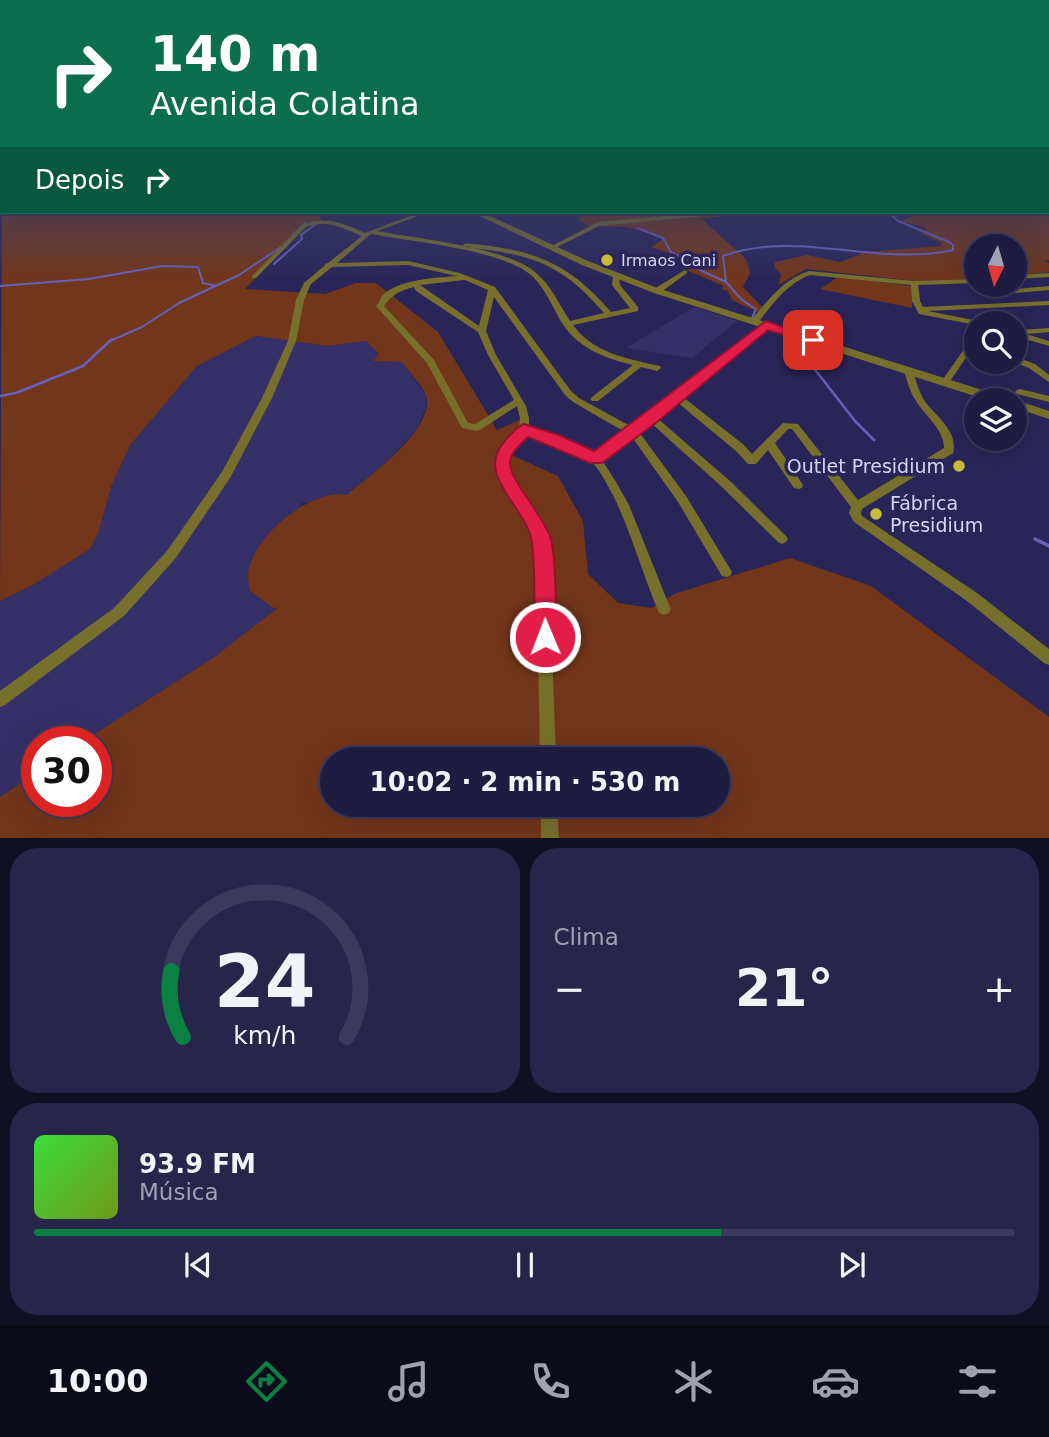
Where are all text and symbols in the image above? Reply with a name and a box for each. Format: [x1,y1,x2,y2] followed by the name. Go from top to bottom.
[150,26,320,83] text: 140 m
[35,28,126,119] icon: right
[150,85,420,123] text: Avenida Colatina
[138,161,176,199] icon: right
[35,165,124,195] text: Depois
[964,234,1027,298] north arrow
[964,234,1027,451] map controls
[621,251,716,270] place label: Irmaos Cani
[599,252,615,268] marker: Irmaos Cani
[783,310,843,370] pin
[964,311,1027,374] button: search
[794,321,832,359] icon: arrive
[964,388,1027,451] button: layers
[787,455,945,477] place label: Outlet Presidium
[951,458,967,474] marker: Outlet Presidium
[890,492,983,536] place label: Fábrica Presidium
[868,506,884,522] marker: Fábrica Presidium
[508,600,582,674] position arrow
[21,726,112,817] speed limit sign: 30
[370,767,680,797] text: 10:02 · 2 min · 530 m
[554,924,619,950] text: Clima
[214,939,315,1024] text: 24
[735,958,833,1018] text: 21°
[554,967,585,1011] text: −
[983,967,1015,1011] text: +
[233,1020,296,1049] text: km/h
[139,1149,256,1179] text: 93.9 FM
[139,1179,219,1205] text: Música
[179,1246,217,1284] icon: previous
[506,1246,544,1284] icon: pause
[833,1246,871,1284] icon: next
[242,1357,291,1406] icon: directions
[384,1357,433,1406] icon: music
[526,1357,575,1406] icon: phone
[669,1357,718,1406] icon: climate
[811,1357,860,1406] icon: car
[953,1357,1002,1406] icon: filters
[47,1362,149,1400] text: 10:00

